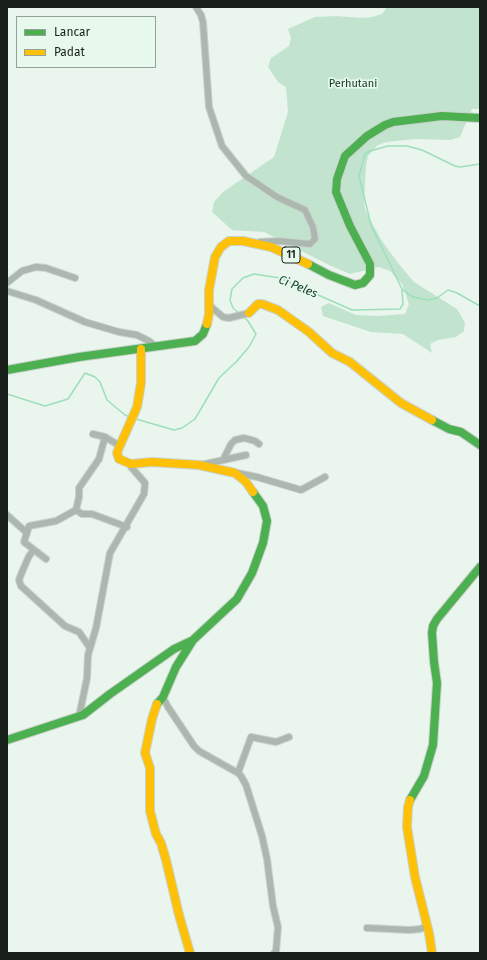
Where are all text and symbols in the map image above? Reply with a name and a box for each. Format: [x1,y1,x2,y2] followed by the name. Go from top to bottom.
[16,16,156,68] legend
[54,25,90,39] text: Lancar
[54,45,85,59] text: Padat
[329,77,377,91] park label: Perhutani
[282,247,300,263] road number: 11
[276,273,320,301] water label: Ci Peles

